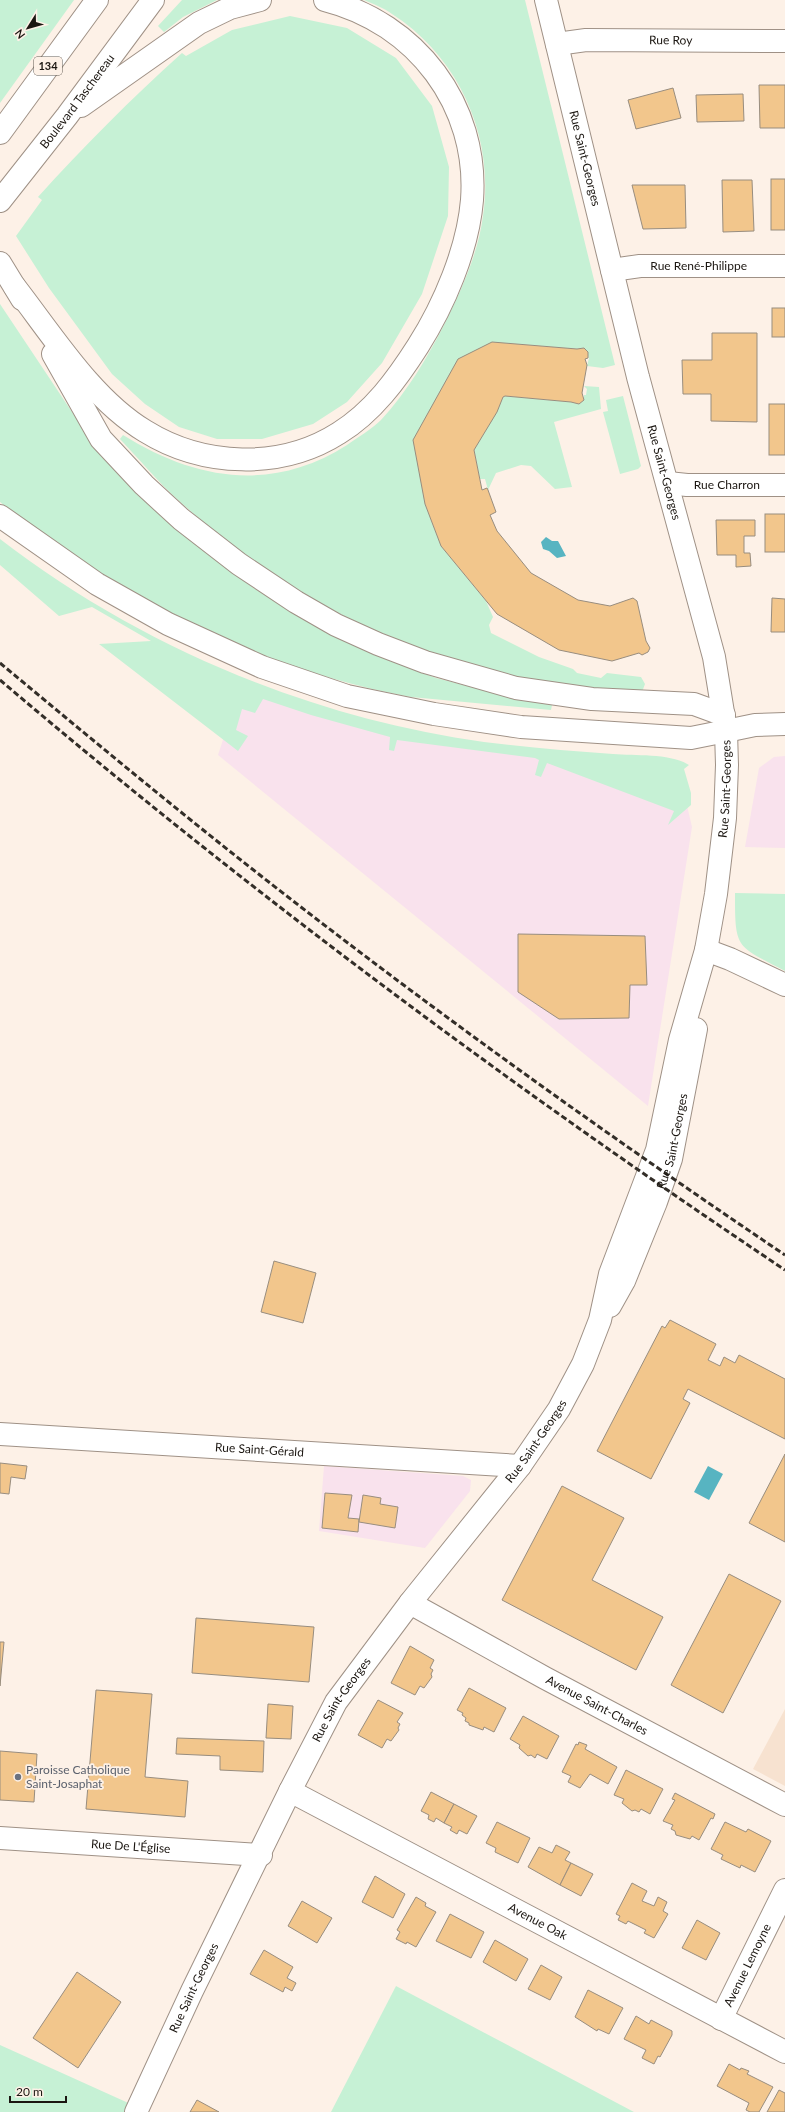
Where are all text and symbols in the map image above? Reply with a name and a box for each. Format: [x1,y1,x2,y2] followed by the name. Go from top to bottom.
[8,8,48,48] north arrow
[12,27,27,42] text: N
[649,32,693,48] street label: Rue Roy
[36,51,117,151] street label: Boulevard Taschereau
[34,57,62,75] road number: 134
[566,109,604,208] street label: Rue Saint-Georges
[650,258,747,273] street label: Rue René-Philippe
[644,423,684,522] street label: Rue Saint-Georges
[694,477,760,492] street label: Rue Charron
[715,740,734,839] street label: Rue Saint-Georges
[653,1092,690,1191] street label: Rue Saint-Georges
[502,1397,570,1486] street label: Rue Saint-Georges
[215,1439,304,1460] street label: Rue Saint-Gérald
[309,1654,374,1744] street label: Rue Saint-Georges
[544,1672,650,1738] street label: Avenue Saint-Charles
[26,1762,130,1791] place label: Paroisse Catholique Saint-Josaphat
[13,1772,23,1782] marker: Paroisse Catholique Saint-Josaphat
[91,1836,171,1856] street label: Rue De L'Église
[506,1900,571,1943] street label: Avenue Oak
[720,1921,774,2009] street label: Avenue Lemoyne
[166,1940,221,2035] street label: Rue Saint-Georges
[10,2078,66,2104] scale bar
[16,2084,43,2099] text: 20 m

